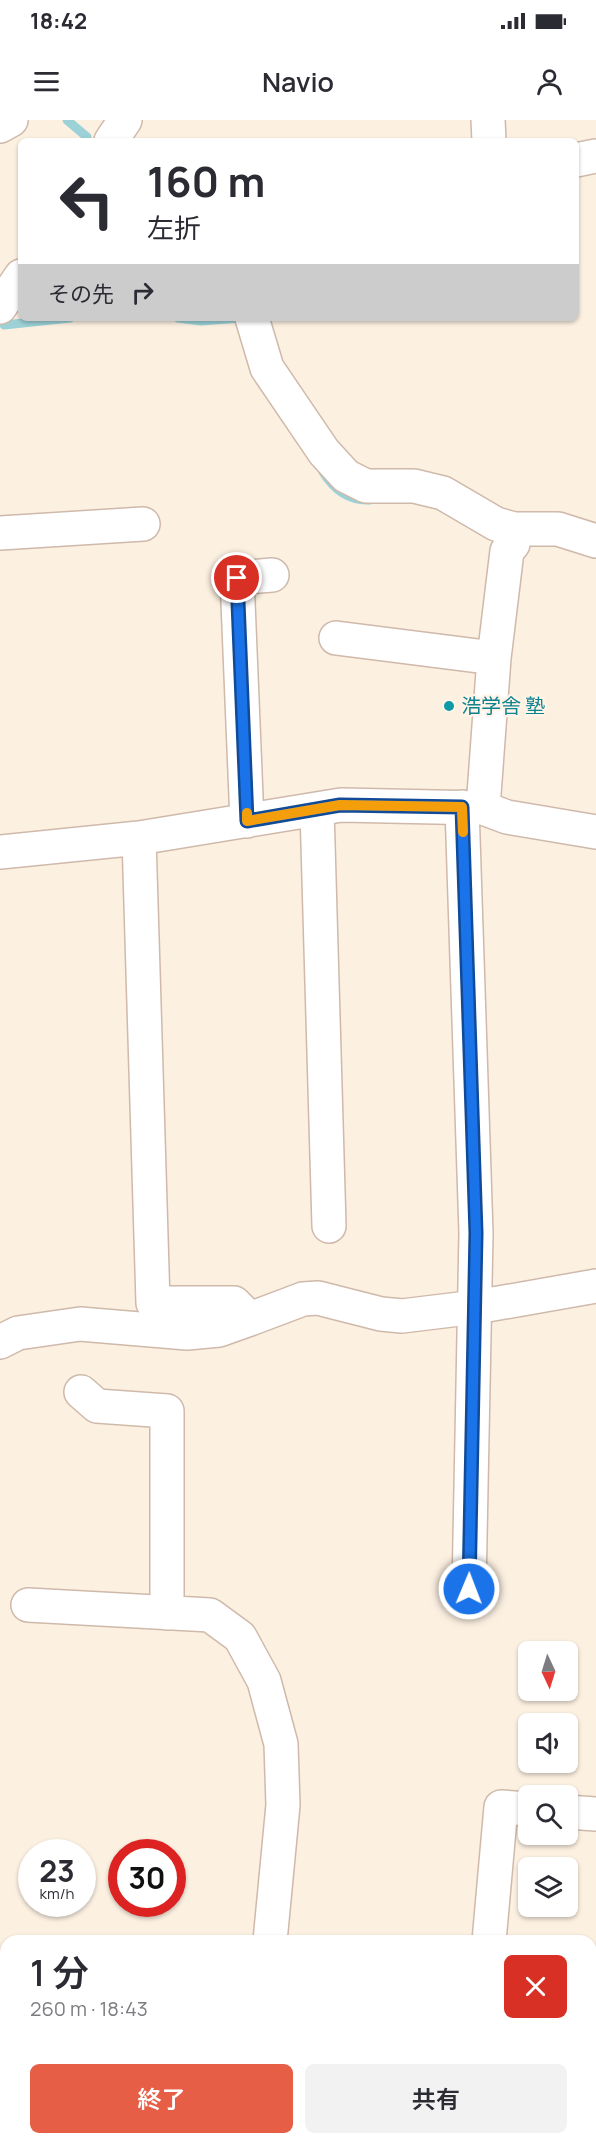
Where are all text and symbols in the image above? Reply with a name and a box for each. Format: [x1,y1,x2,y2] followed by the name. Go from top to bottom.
[30,6,87,36] text: 18:42
[262,63,334,100] text: Navio
[30,65,63,98] icon: menu
[533,65,566,98] icon: person
[147,152,265,210] text: 160 m
[48,162,126,240] icon: left
[147,209,201,246] text: 左折
[126,276,159,309] icon: right
[48,279,114,309] text: その先
[211,552,262,603] pin
[220,561,253,594] icon: arrive
[461,692,545,719] place label: 浩学舎 塾
[442,699,456,713] marker: 浩学舎 塾
[437,1557,501,1621] position arrow
[518,1641,578,1701] north arrow
[518,1641,578,1917] map controls
[518,1713,578,1773] button: sound
[518,1785,578,1845] button: search
[108,1839,186,1917] speed limit sign: 30
[39,1850,75,1891] text: 23
[518,1857,578,1917] button: layers
[40,1883,74,1904] text: km/h
[30,1948,88,1997] text: 1 分
[504,1955,567,2018] button: close
[30,1995,148,2022] text: 260 m · 18:43
[30,2064,293,2133] button: 終了
[305,2064,567,2133] button: 共有

